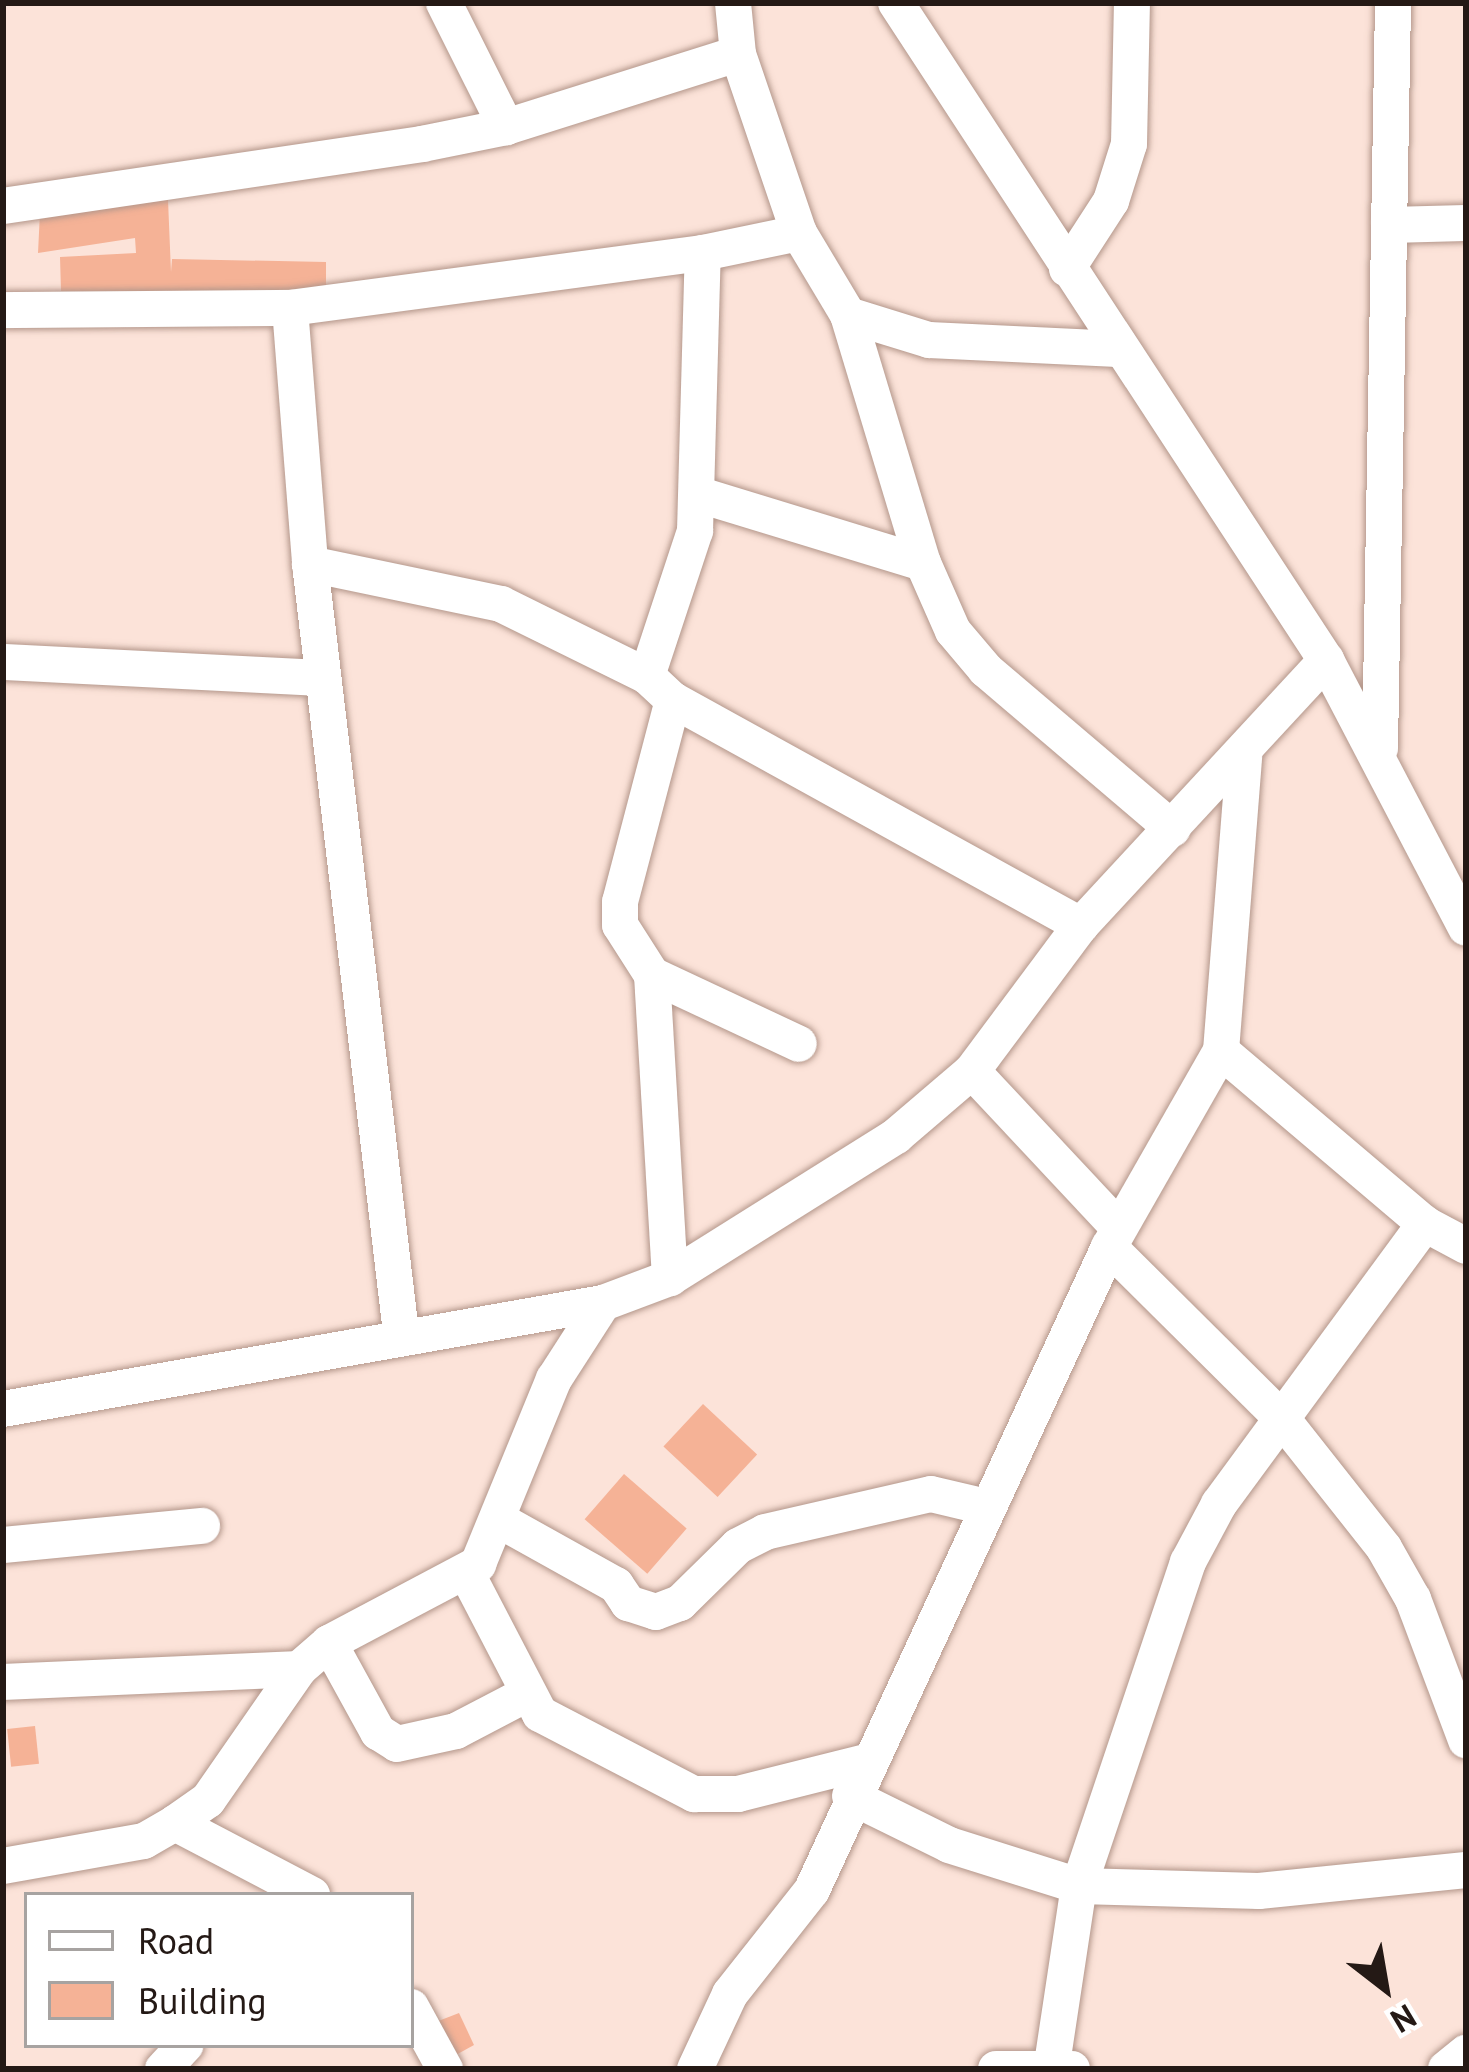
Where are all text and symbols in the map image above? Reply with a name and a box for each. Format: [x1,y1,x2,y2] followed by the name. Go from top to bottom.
[24,1892,414,2048] legend
[138,1917,214,1964] text: Road
[1325,1928,1445,2048] north arrow
[138,1977,267,2024] text: Building
[1383,1995,1424,2043] text: N

